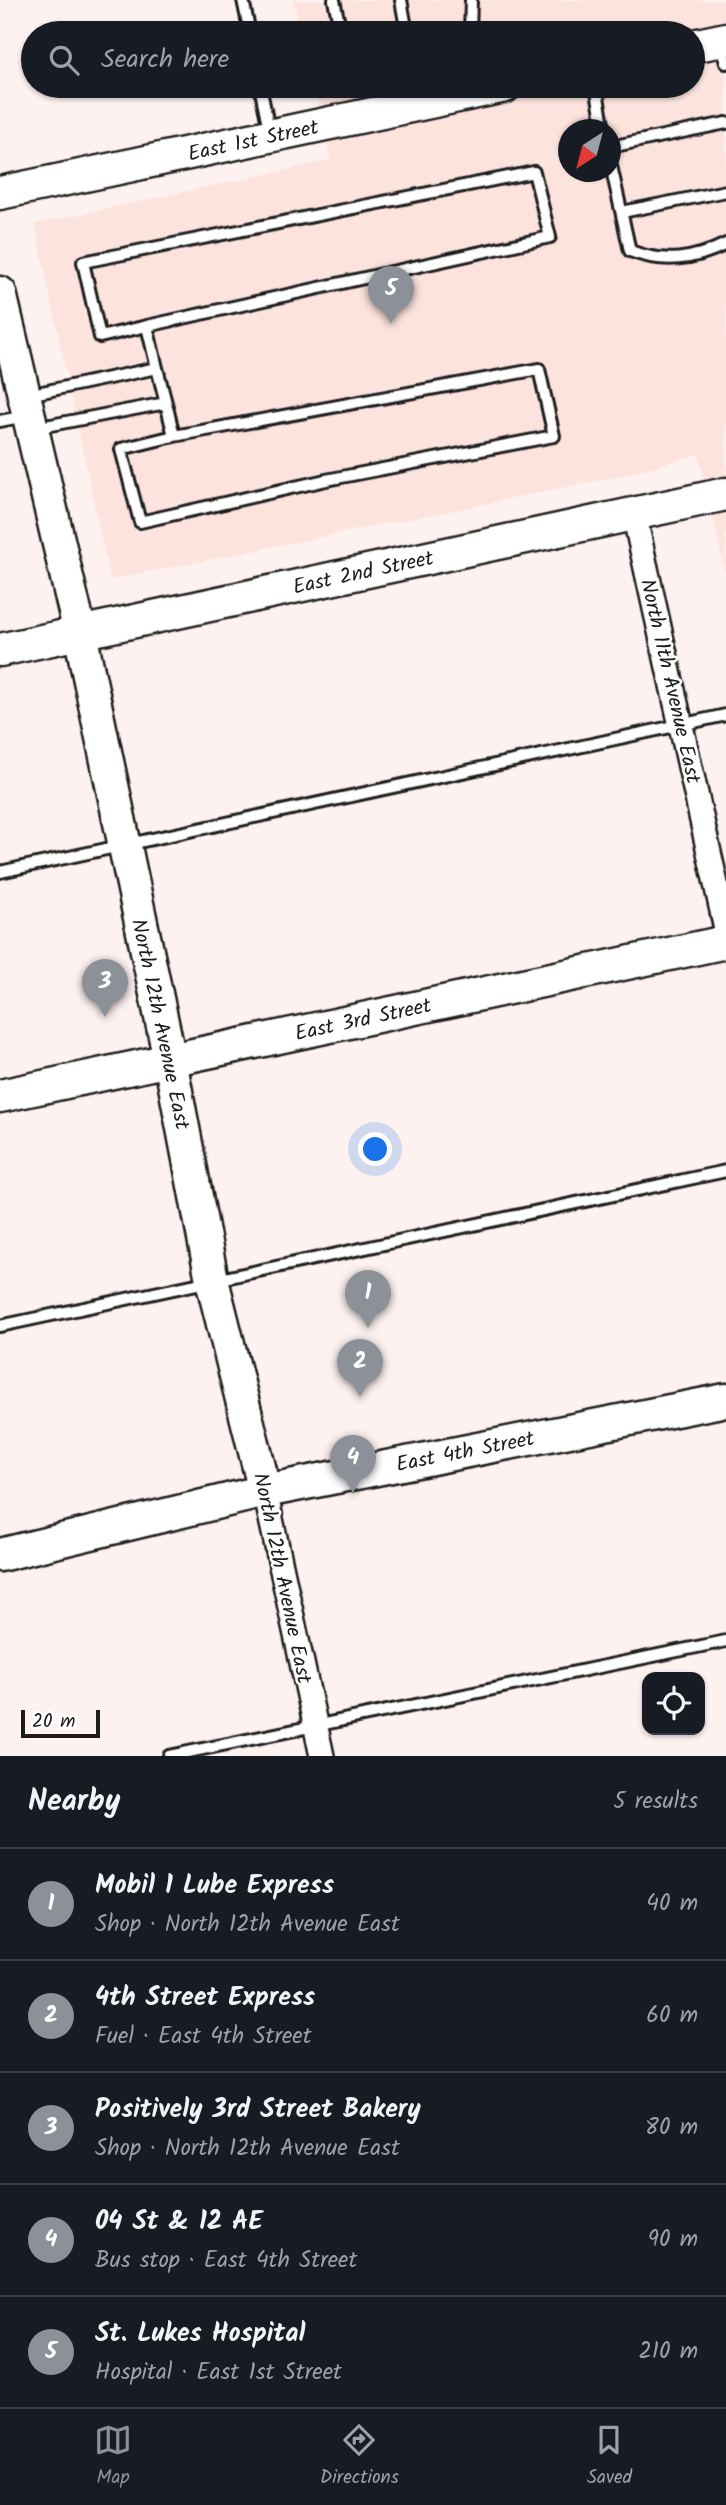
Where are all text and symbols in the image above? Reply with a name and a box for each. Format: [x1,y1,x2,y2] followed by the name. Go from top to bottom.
[21,21,705,98] search box
[101,39,229,81] text: Search here
[45,41,83,79] icon: search
[185,111,323,171] street label: East 1st Street
[558,119,621,182] north arrow
[368,266,414,324] pin: 5
[290,542,438,604] street label: East 2nd Street
[630,576,709,788] street label: North 11th Avenue East
[121,916,198,1134] street label: North 12th Avenue East
[82,959,128,1017] pin: 3
[292,990,435,1051] street label: East 3rd Street
[358,1132,392,1166] your location
[345,1270,391,1328] pin: 1
[337,1339,383,1397] pin: 2
[393,1423,538,1482] street label: East 4th Street
[330,1435,376,1493] pin: 4
[243,1470,320,1688] street label: North 12th Avenue East
[642,1672,705,1735] map controls
[642,1672,705,1735] button: locate
[21,1707,100,1739] scale bar
[32,1707,75,1737] text: 20 m
[28,1778,120,1826] text: Nearby
[613,1784,698,1820] text: 5 results
[95,1865,334,1907] text: Mobil 1 Lube Express
[48,1886,54,1922] text: 1
[646,1886,698,1922] text: 40 m
[95,1907,400,1943] text: Shop · North 12th Avenue East
[95,1977,315,2019] text: 4th Street Express
[44,1998,58,2034] text: 2
[646,1998,698,2034] text: 60 m
[95,2019,312,2055] text: Fuel · East 4th Street
[95,2089,421,2131] text: Positively 3rd Street Bakery
[45,2110,57,2146] text: 3
[645,2110,698,2146] text: 80 m
[95,2131,400,2167] text: Shop · North 12th Avenue East
[95,2201,263,2243] text: 04 St & 12 AE
[45,2222,57,2258] text: 4
[648,2222,698,2258] text: 90 m
[95,2243,357,2279] text: Bus stop · East 4th Street
[95,2313,305,2355] text: St. Lukes Hospital
[45,2334,57,2370] text: 5
[638,2334,698,2370] text: 210 m
[95,2355,342,2391] text: Hospital · East 1st Street
[94,2421,132,2493] tab: Map
[320,2421,399,2493] tab: Directions
[587,2421,632,2493] tab: Saved

